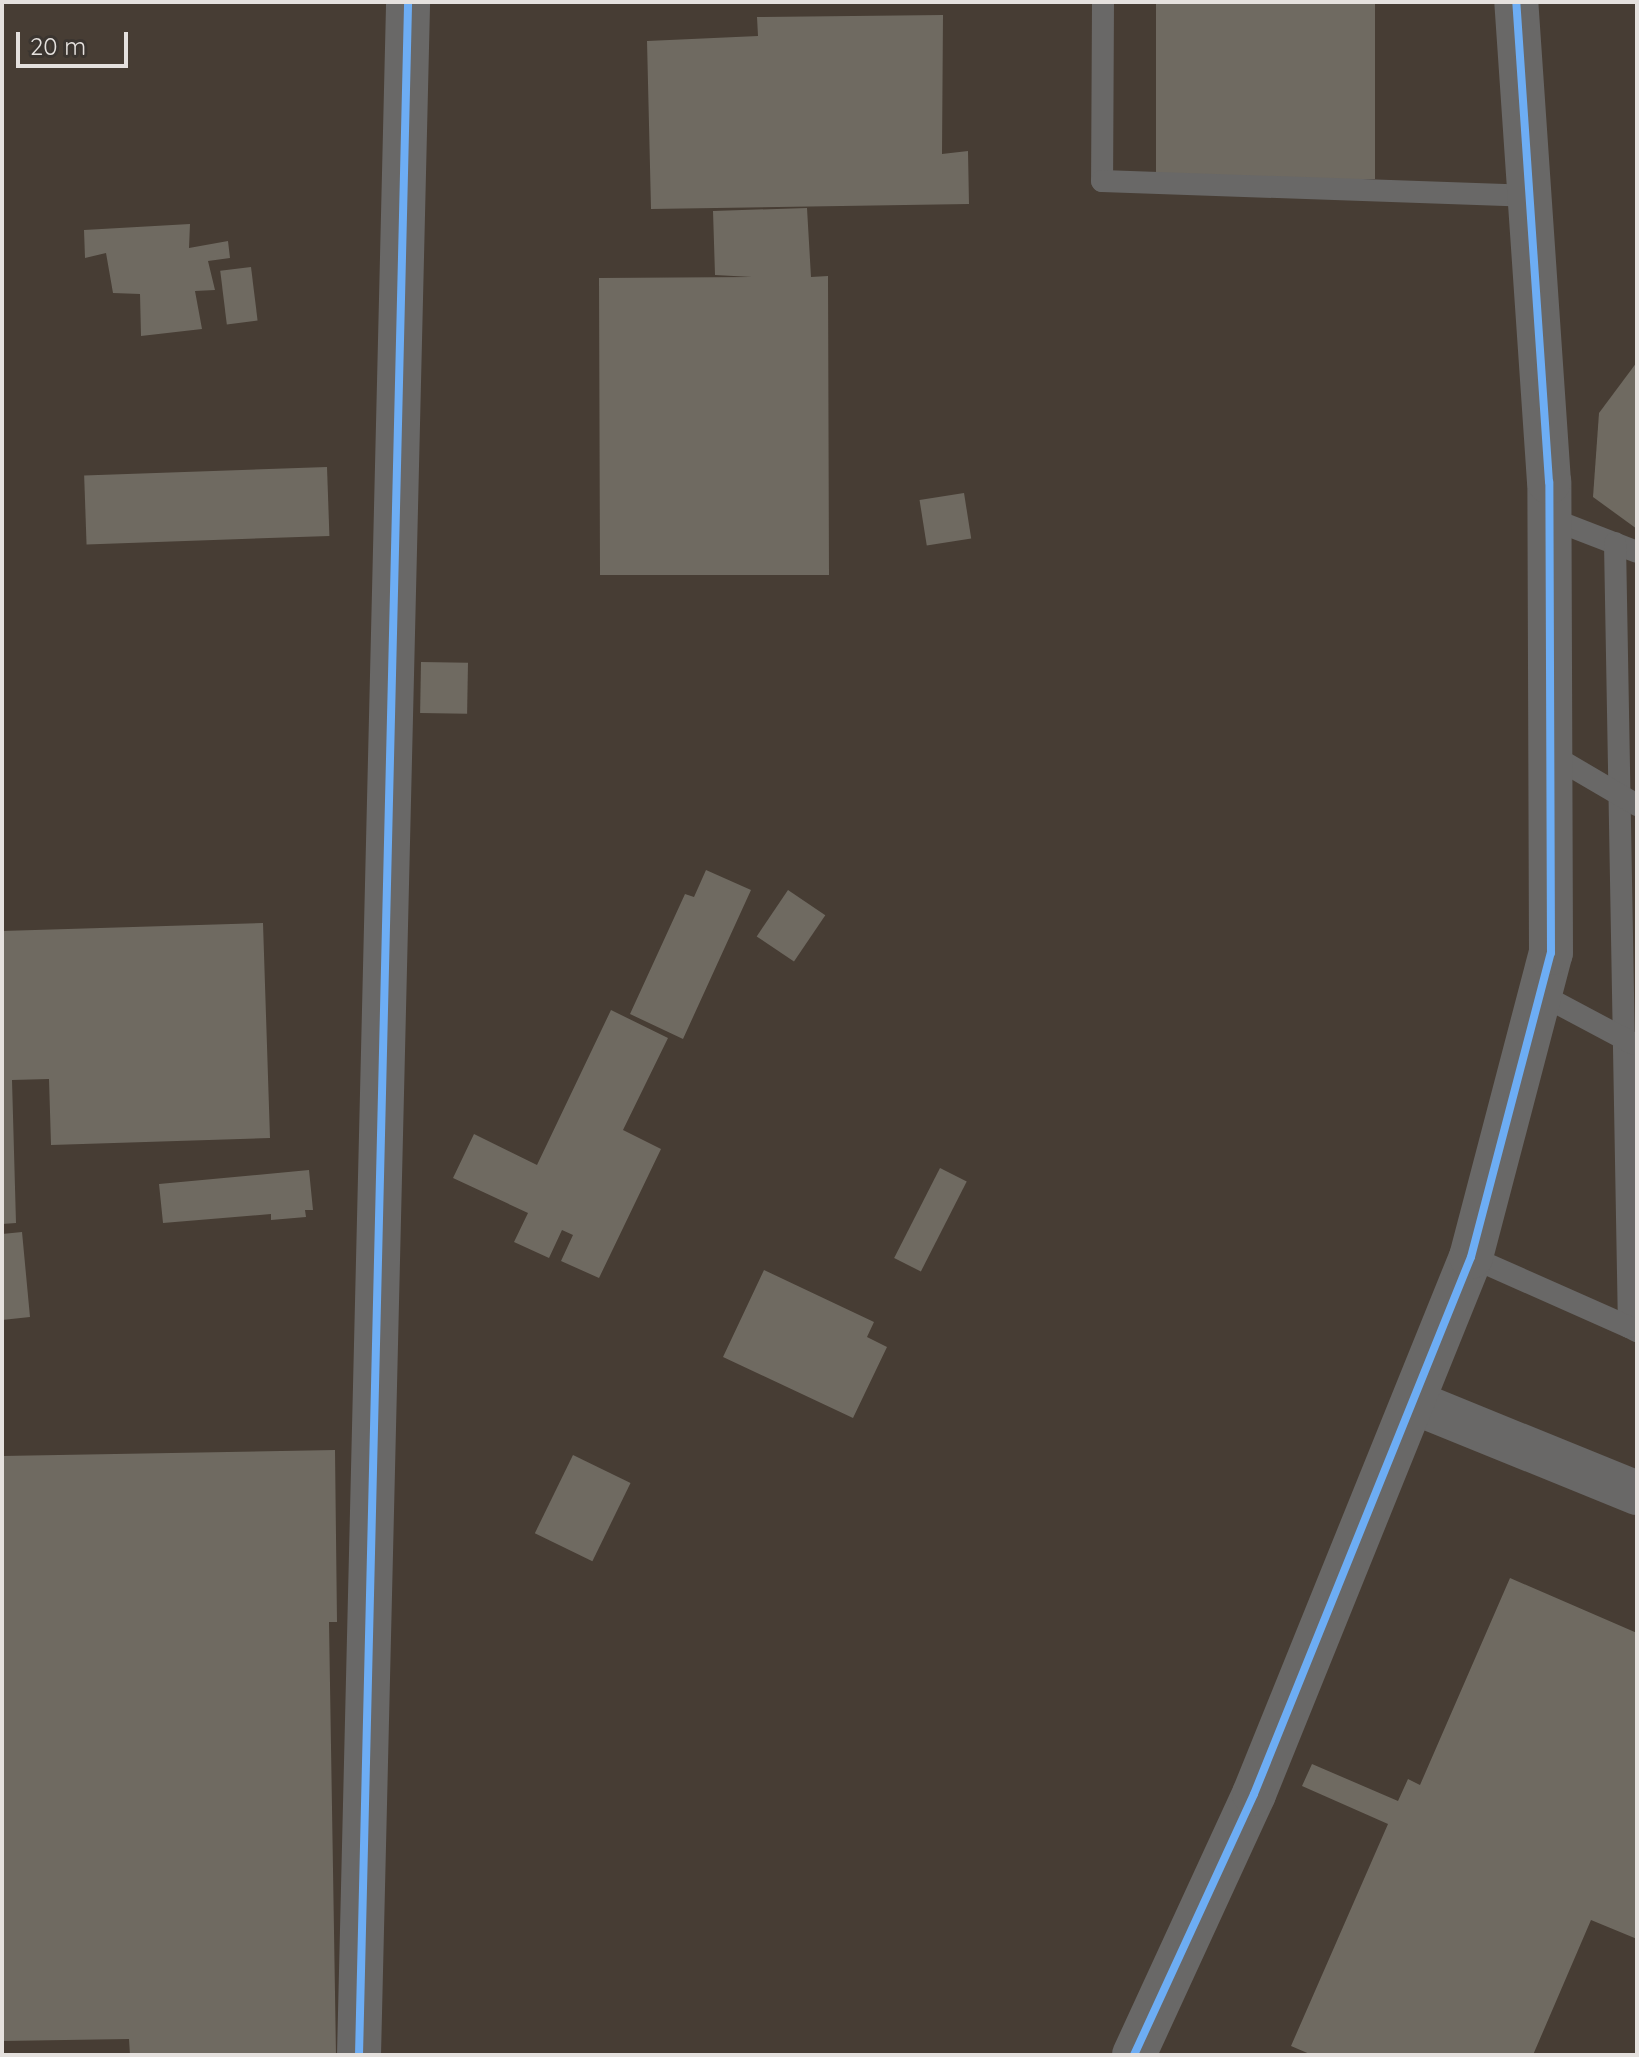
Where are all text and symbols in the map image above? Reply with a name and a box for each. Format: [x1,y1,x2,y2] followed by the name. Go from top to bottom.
[20,16,132,66] scale bar
[30,31,86,61] text: 20 m

